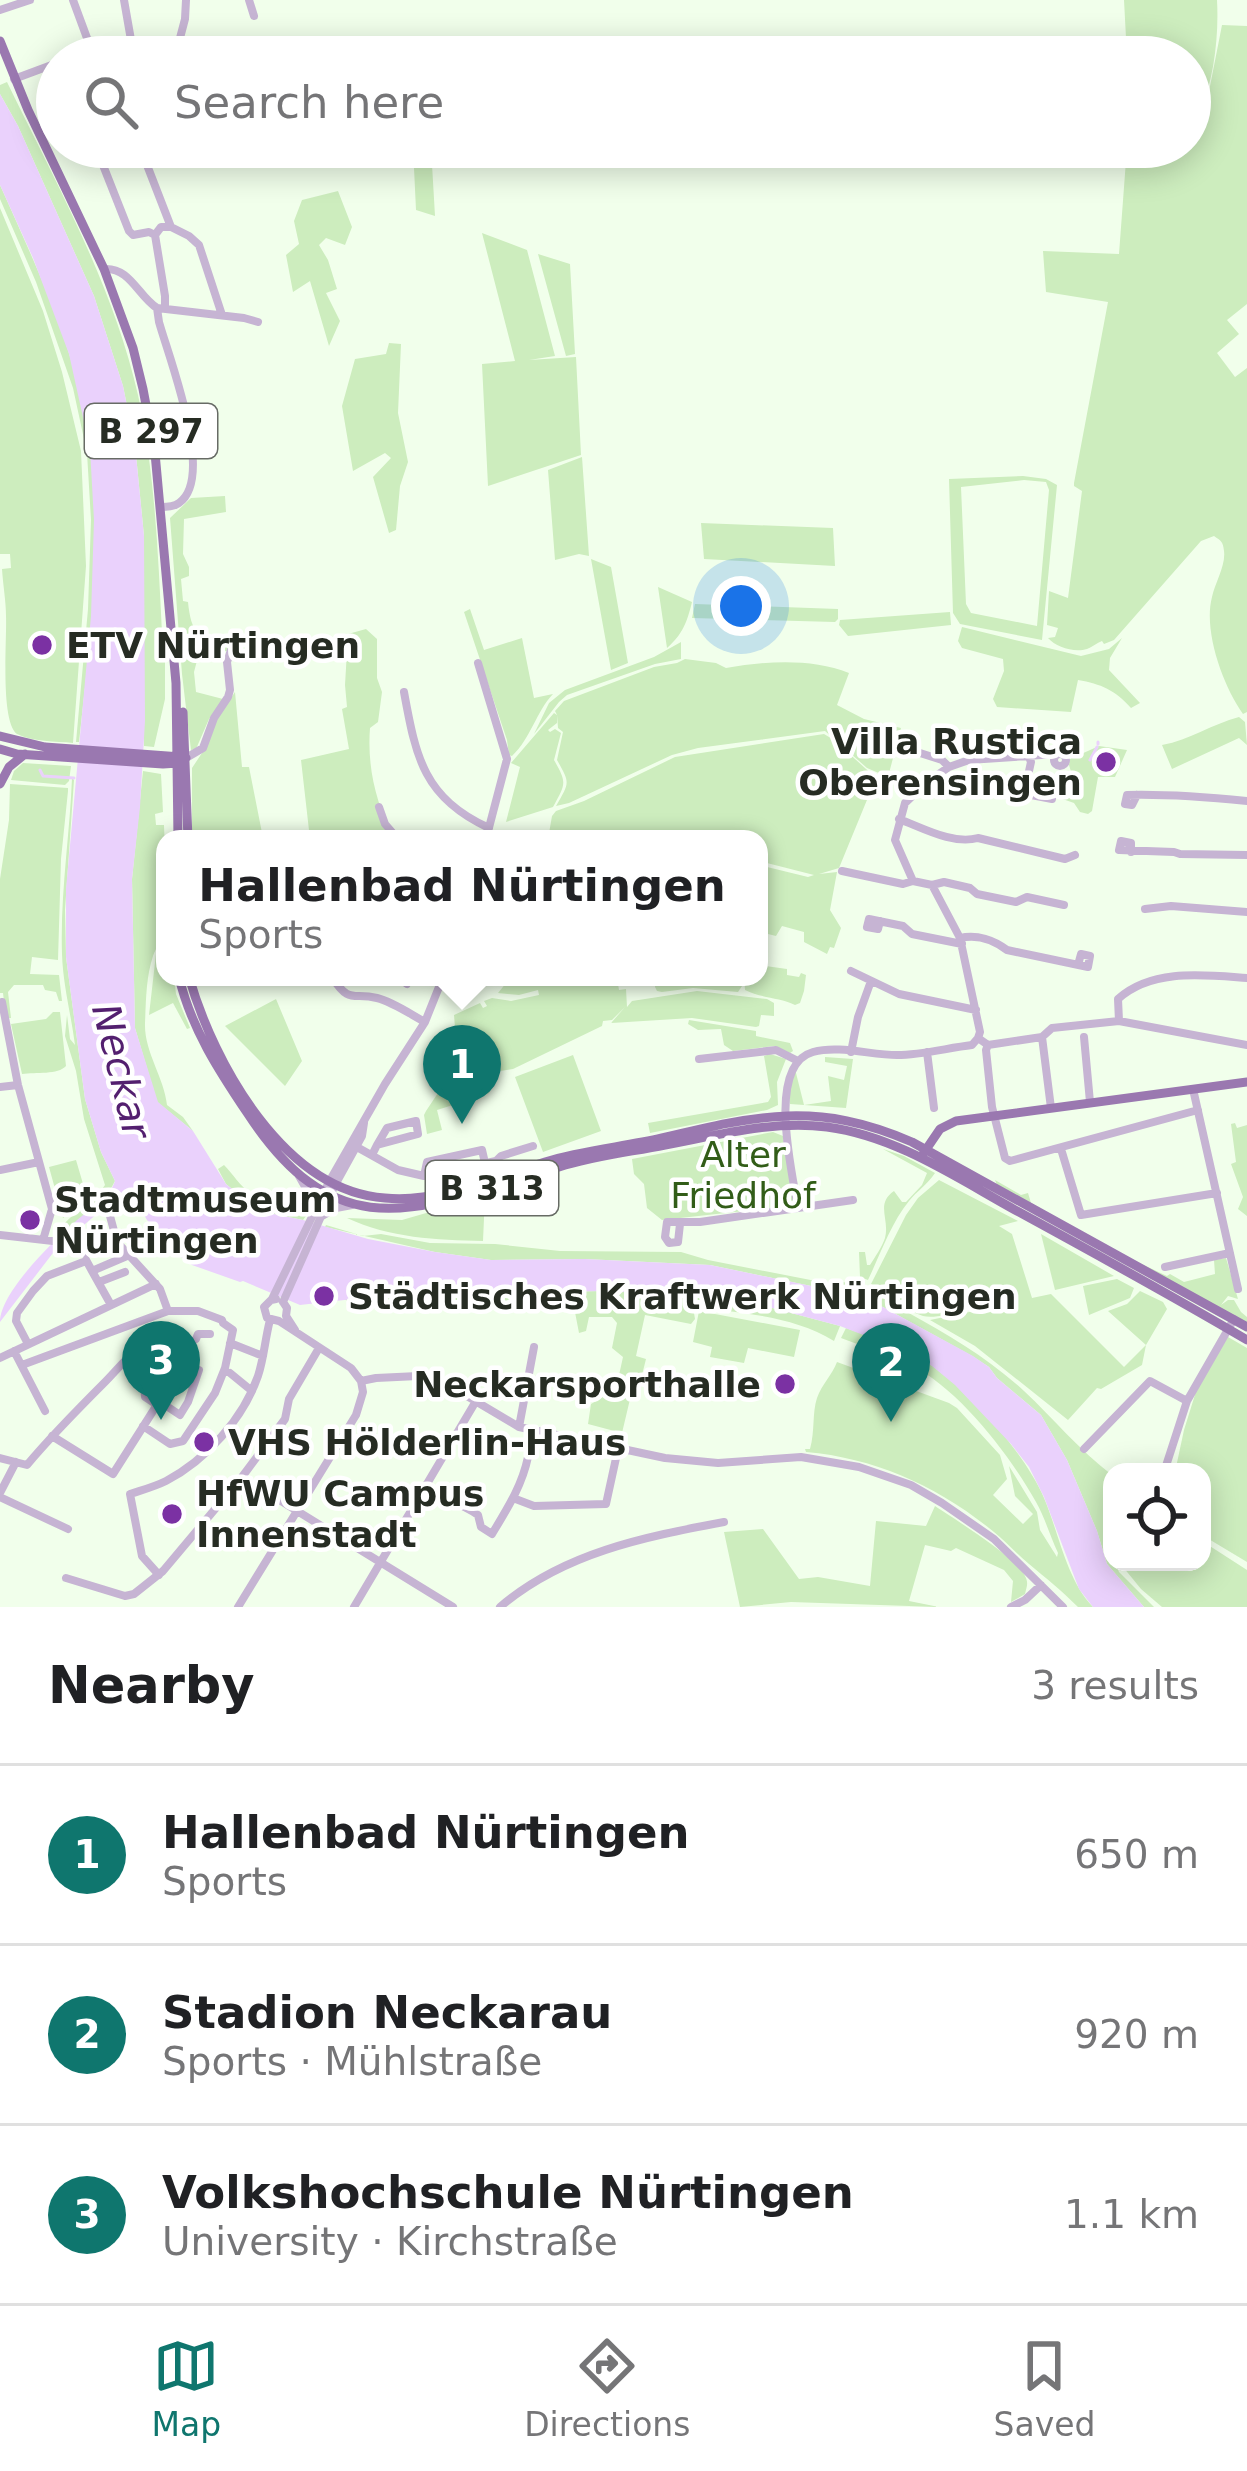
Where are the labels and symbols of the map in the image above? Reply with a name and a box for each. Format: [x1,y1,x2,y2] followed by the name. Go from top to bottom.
[85,404,217,458] road number: B 297
[711,576,771,636] your location
[66,625,360,666] place label: ETV Nürtingen
[29,632,55,658] marker: ETV Nürtingen
[798,721,1082,803] place label: Villa Rustica Oberensingen
[1093,749,1119,775] marker: Villa Rustica Oberensingen
[83,999,161,1146] water label: Neckar
[423,1025,501,1124] pin: 1
[670,1134,817,1216] park label: Alter Friedhof
[426,1161,558,1215] road number: B 313
[54,1179,337,1261] place label: Stadtmuseum Nürtingen
[17,1207,43,1233] marker: Stadtmuseum Nürtingen
[348,1276,1017,1317] place label: Städtisches Kraftwerk Nürtingen
[311,1283,337,1309] marker: Städtisches Kraftwerk Nürtingen
[122,1321,200,1420] pin: 3
[852,1323,930,1422] pin: 2
[413,1364,761,1405] place label: Neckarsporthalle
[772,1371,798,1397] marker: Neckarsporthalle
[228,1422,626,1463] place label: VHS Hölderlin-Haus
[191,1429,217,1455] marker: VHS Hölderlin-Haus
[196,1473,484,1555] place label: HfWU Campus Innenstadt
[159,1501,185,1527] marker: HfWU Campus Innenstadt

